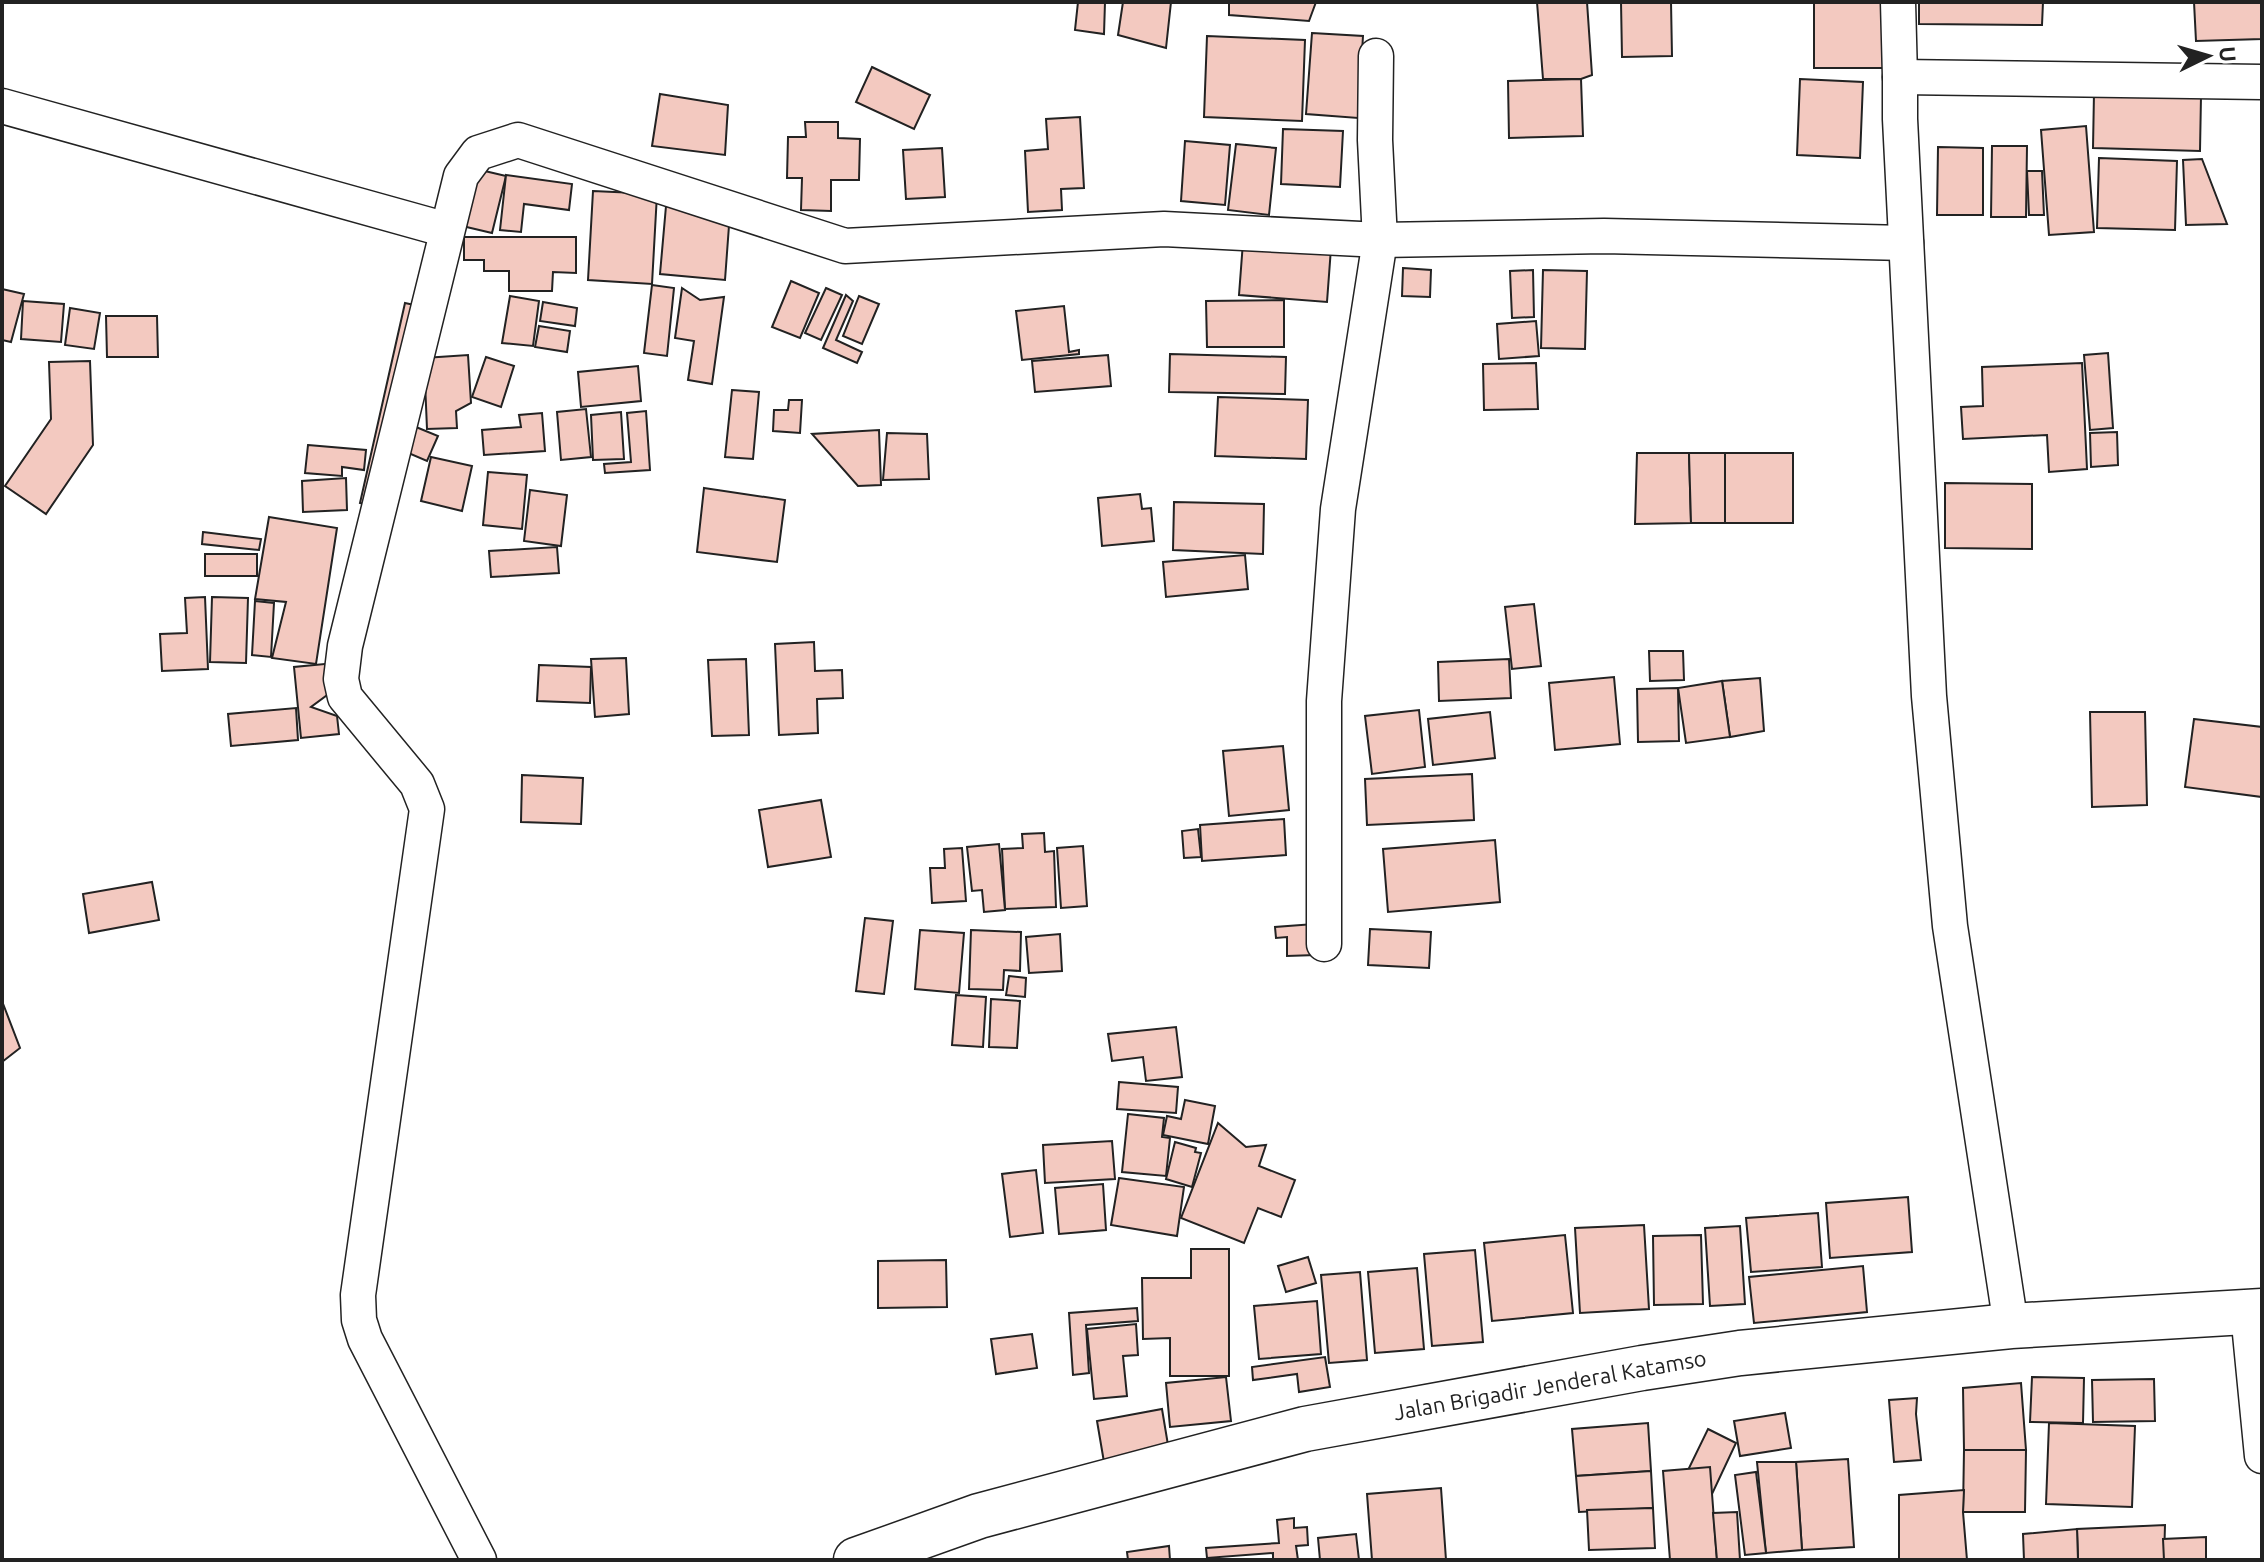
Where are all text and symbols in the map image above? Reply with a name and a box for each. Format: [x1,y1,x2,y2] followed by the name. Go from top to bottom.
[2168,16,2248,96] north arrow
[2215,45,2242,63] text: U
[1392,1345,1708,1424] street label: Jalan Brigadir Jenderal Katamso

